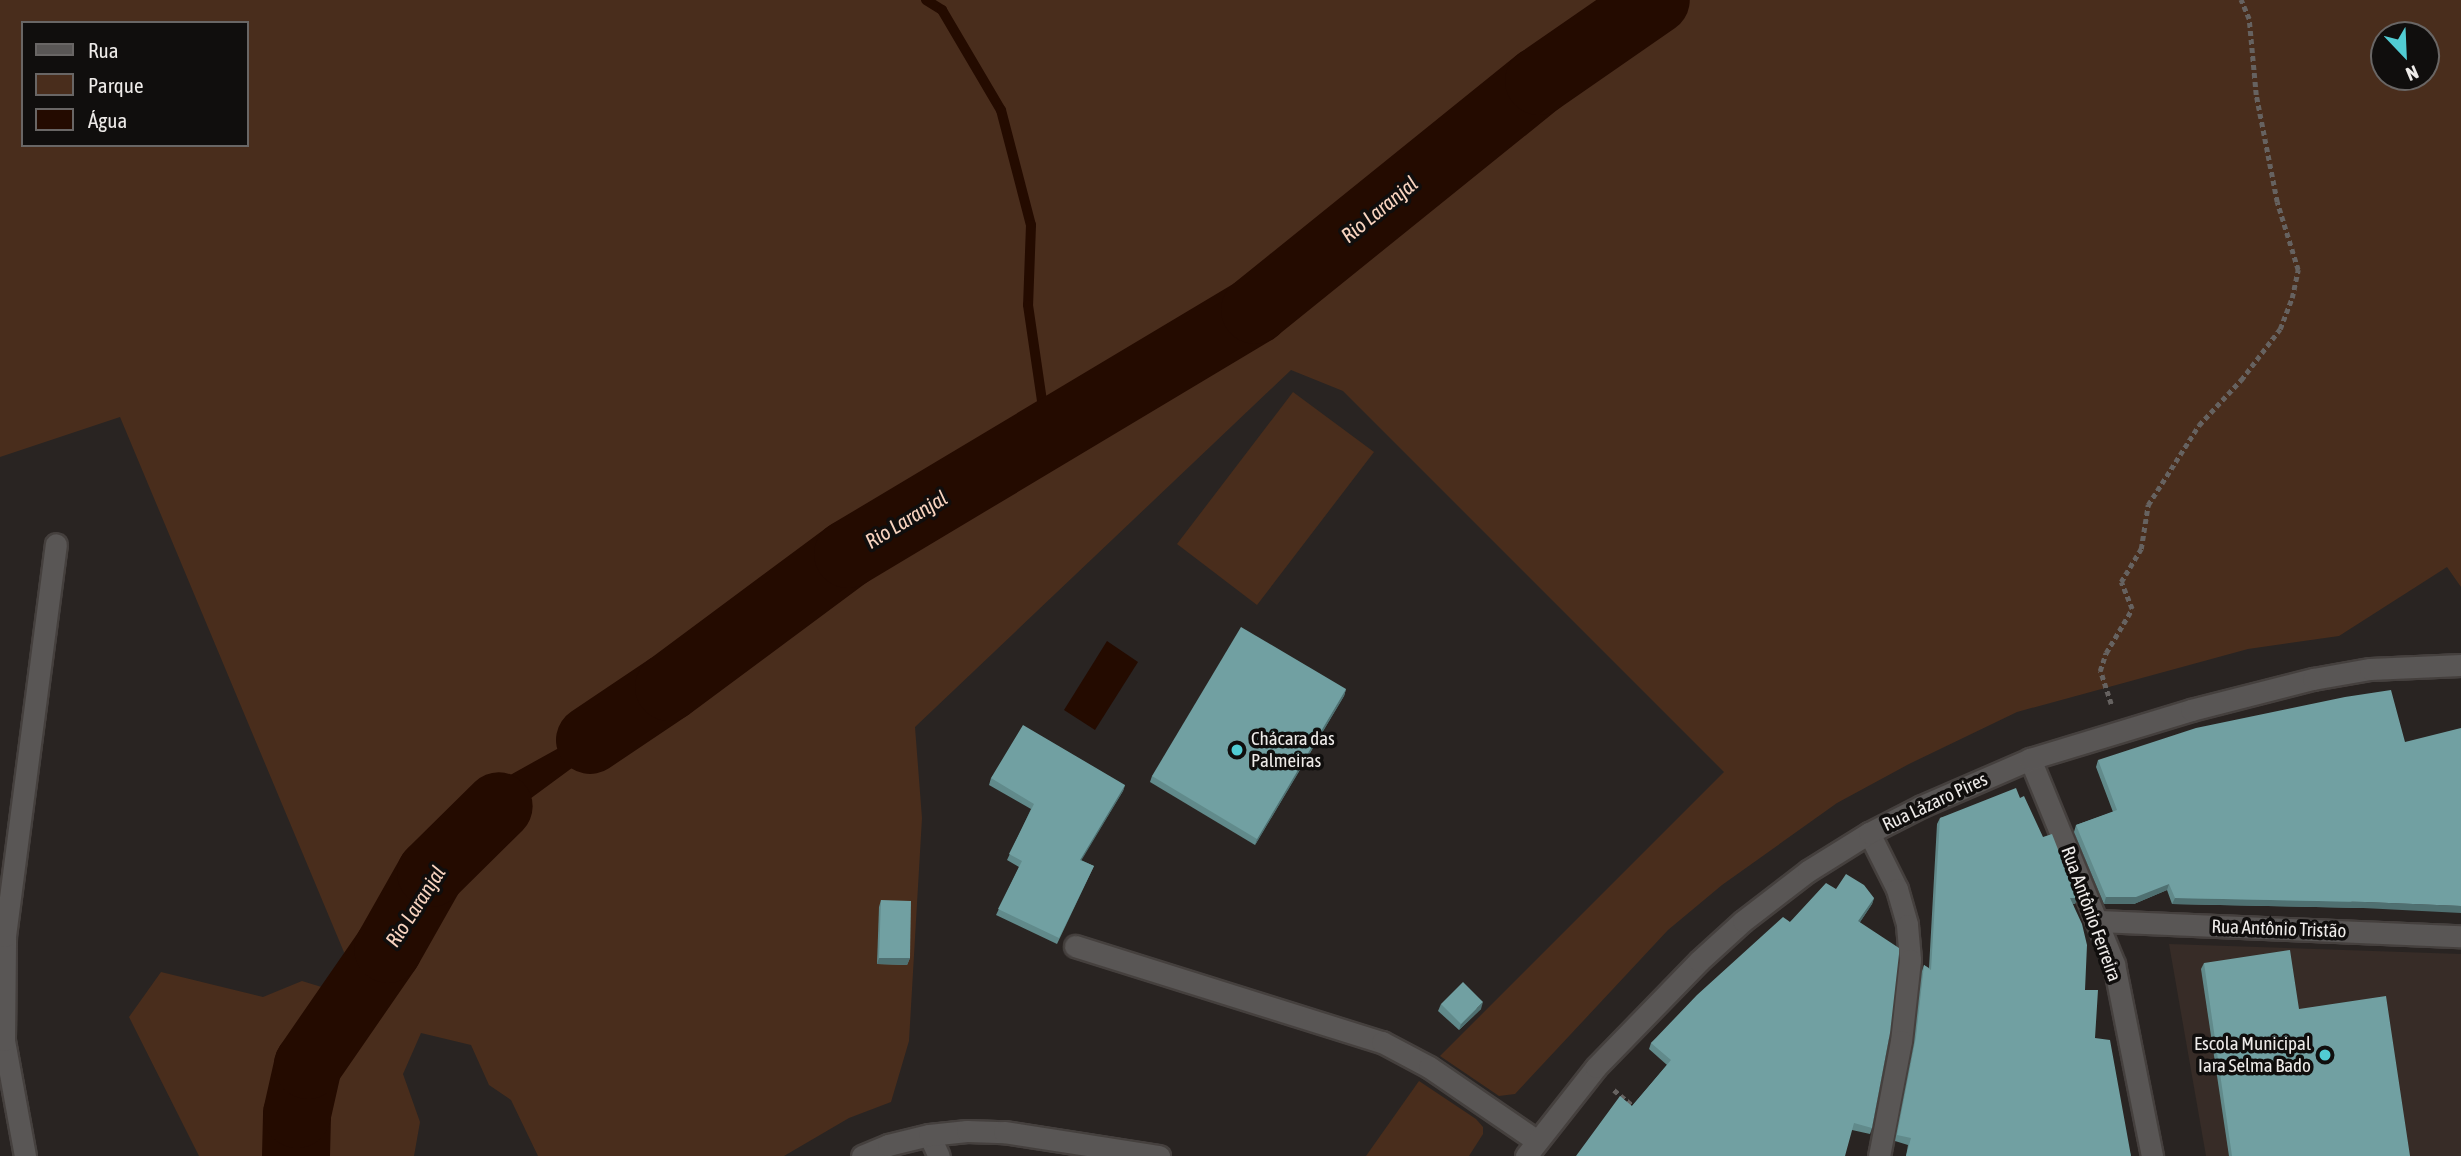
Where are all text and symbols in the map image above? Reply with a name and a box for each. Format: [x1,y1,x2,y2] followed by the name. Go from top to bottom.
[21,21,248,147] legend
[2370,21,2440,91] north arrow
[88,38,118,62] text: Rua
[2403,61,2422,86] text: N
[88,73,143,97] text: Parque
[88,108,127,132] text: Água
[1335,170,1423,248] water label: Rio Laranjal
[860,485,952,553] water label: Rio Laranjal
[1251,728,1335,772] place label: Chácara das Palmeiras
[1229,742,1245,758] marker: Chácara das Palmeiras
[1879,768,1991,836] street label: Rua Lázaro Pires
[2056,843,2126,985] street label: Rua Antônio Ferreira
[379,861,451,951] water label: Rio Laranjal
[2211,915,2347,943] street label: Rua Antônio Tristão
[2194,1033,2311,1077] place label: Escola Municipal Iara Selma Bado
[2317,1047,2333,1063] marker: Escola Municipal Iara Selma Bado

